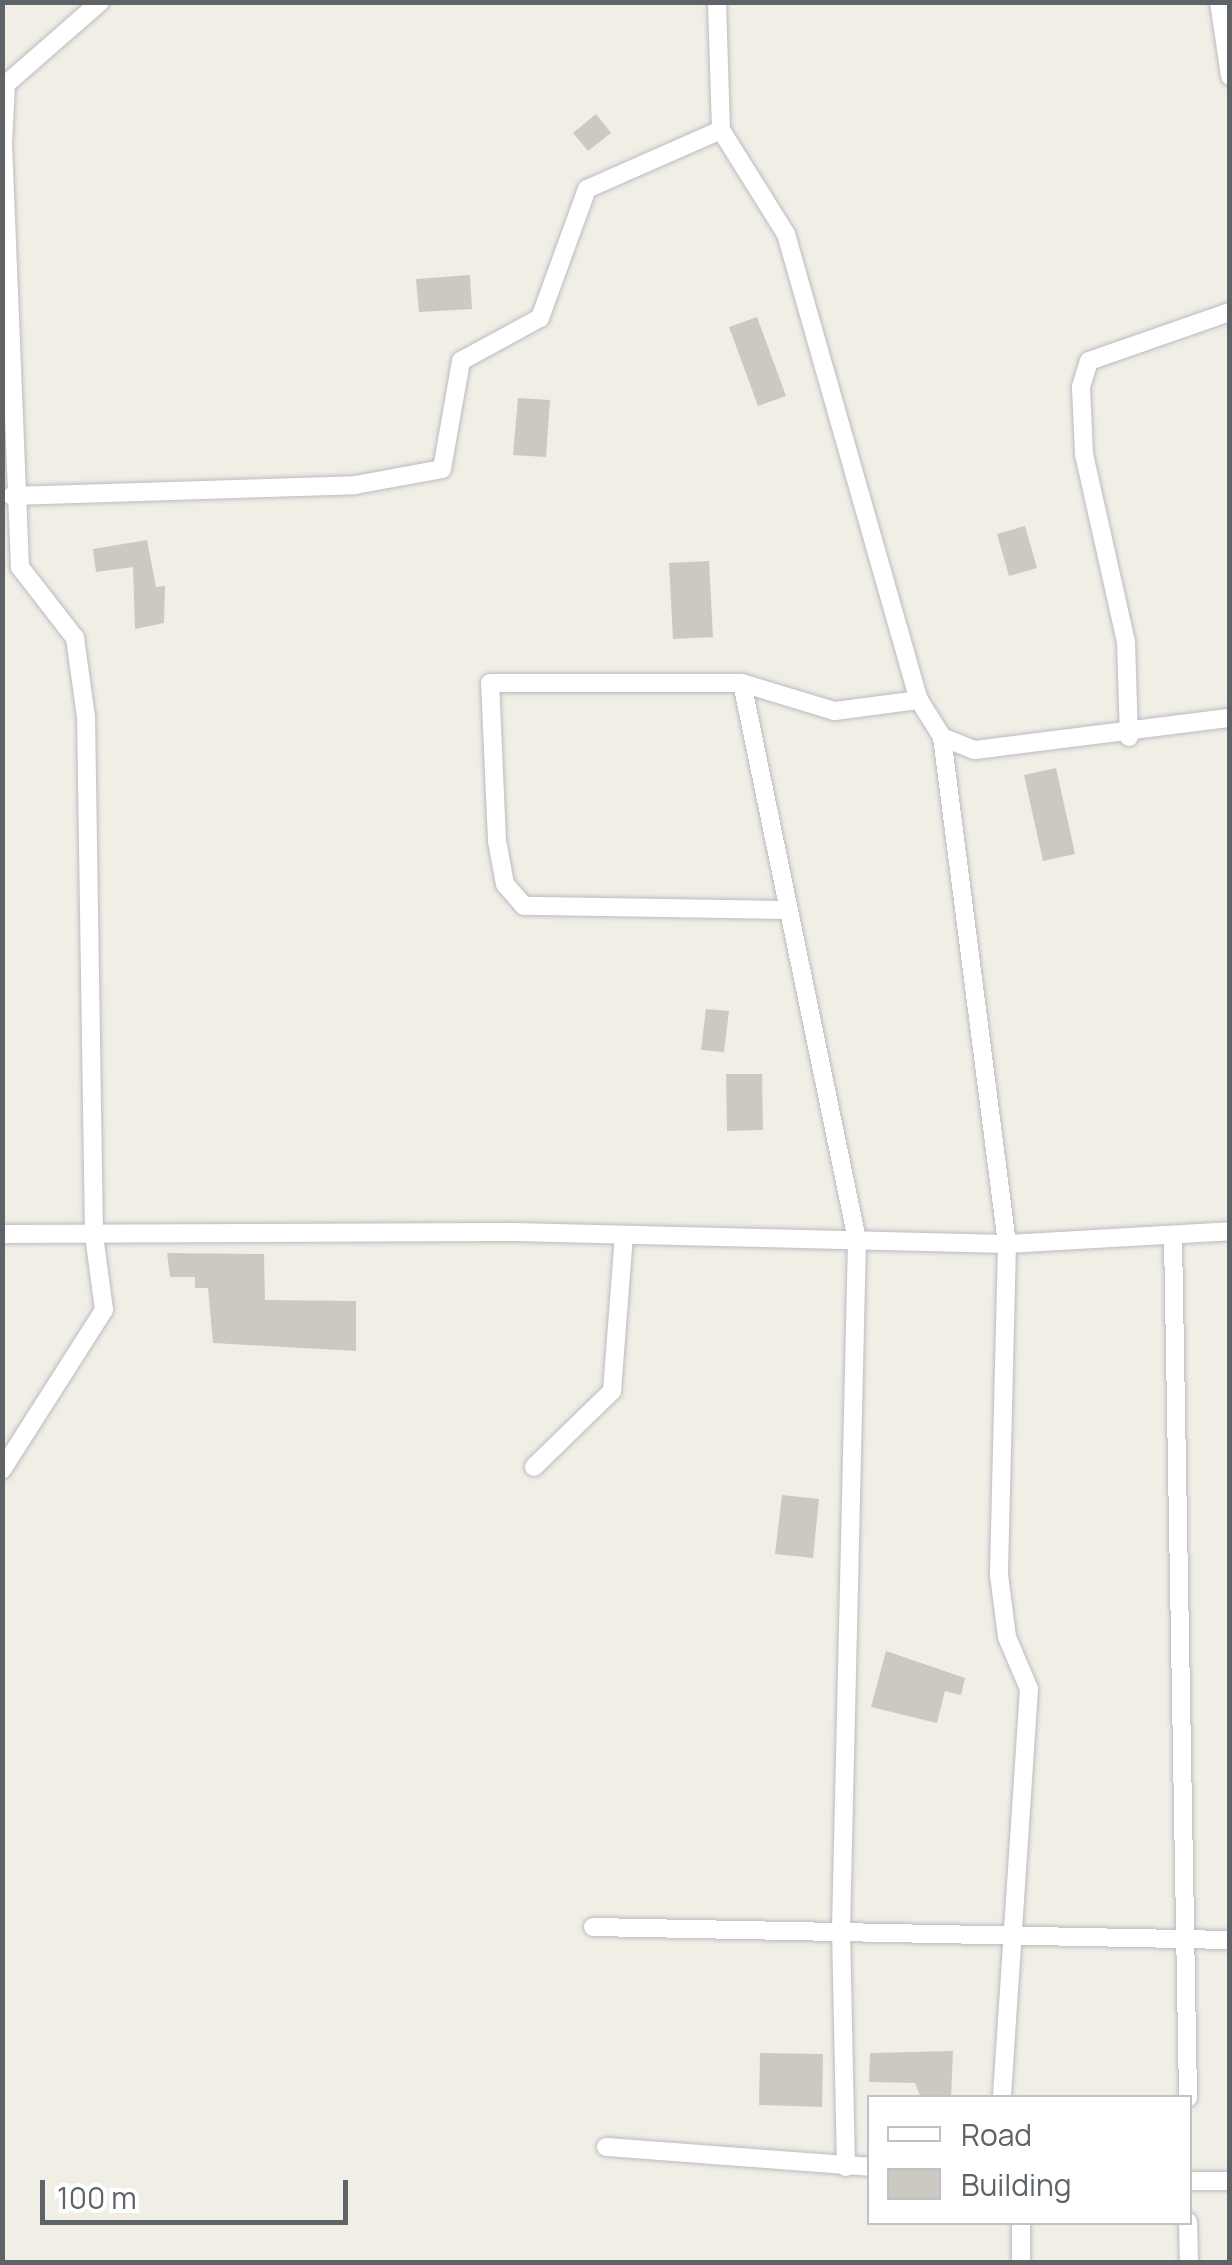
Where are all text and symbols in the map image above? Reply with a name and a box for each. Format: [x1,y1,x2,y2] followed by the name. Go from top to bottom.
[867,2095,1192,2225] legend
[961,2114,1032,2155] text: Road
[45,2160,352,2222] scale bar
[961,2164,1072,2205] text: Building
[57,2177,137,2218] text: 100 m

